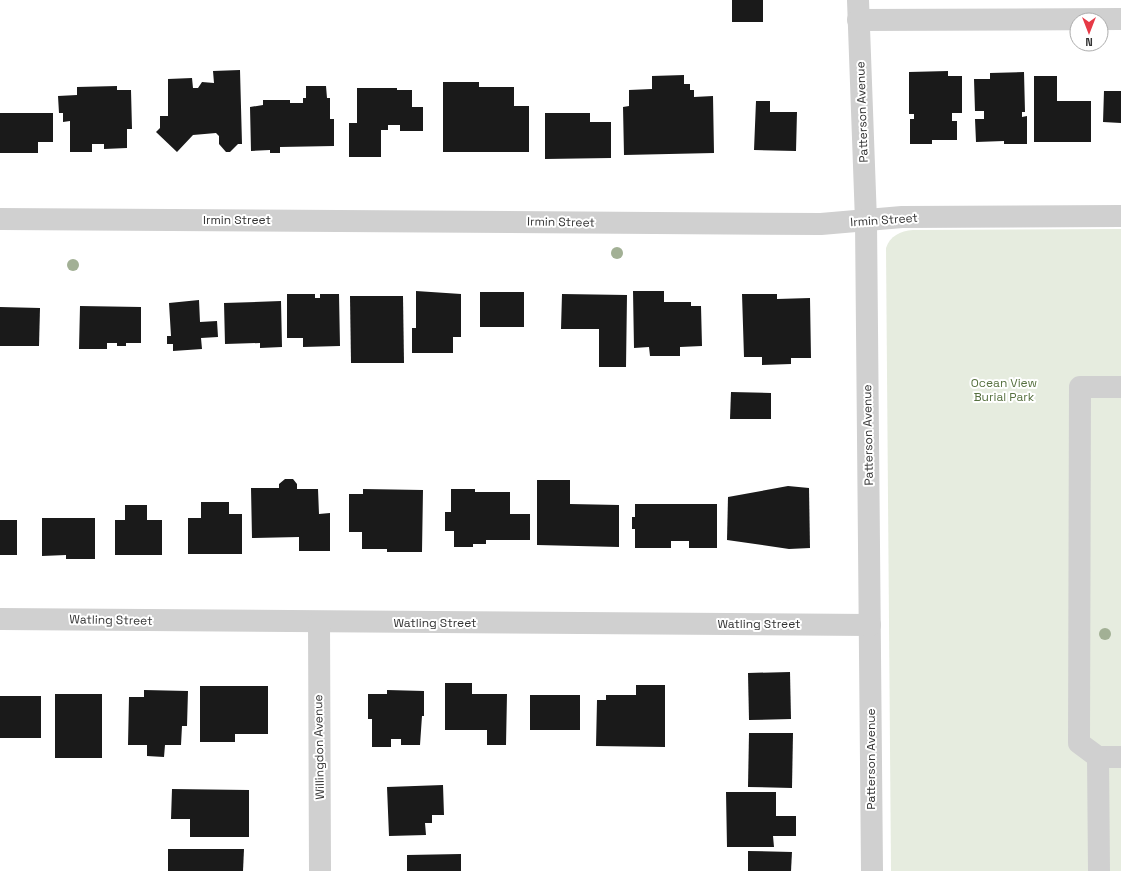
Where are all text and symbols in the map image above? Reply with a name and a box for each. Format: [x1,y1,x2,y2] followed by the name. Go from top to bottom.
[1069,12,1109,52] north arrow
[1085,35,1093,49] text: N
[852,61,872,163] street label: Patterson Avenue
[850,210,918,230] street label: Irmin Street
[203,212,271,228] street label: Irmin Street
[527,213,595,231] street label: Irmin Street
[971,375,1037,405] park label: Ocean View Burial Park
[859,384,877,486] street label: Patterson Avenue
[69,611,153,629] street label: Watling Street
[393,615,477,631] street label: Watling Street
[717,616,801,632] street label: Watling Street
[310,694,328,800] street label: Willingdon Avenue
[863,708,879,810] street label: Patterson Avenue

